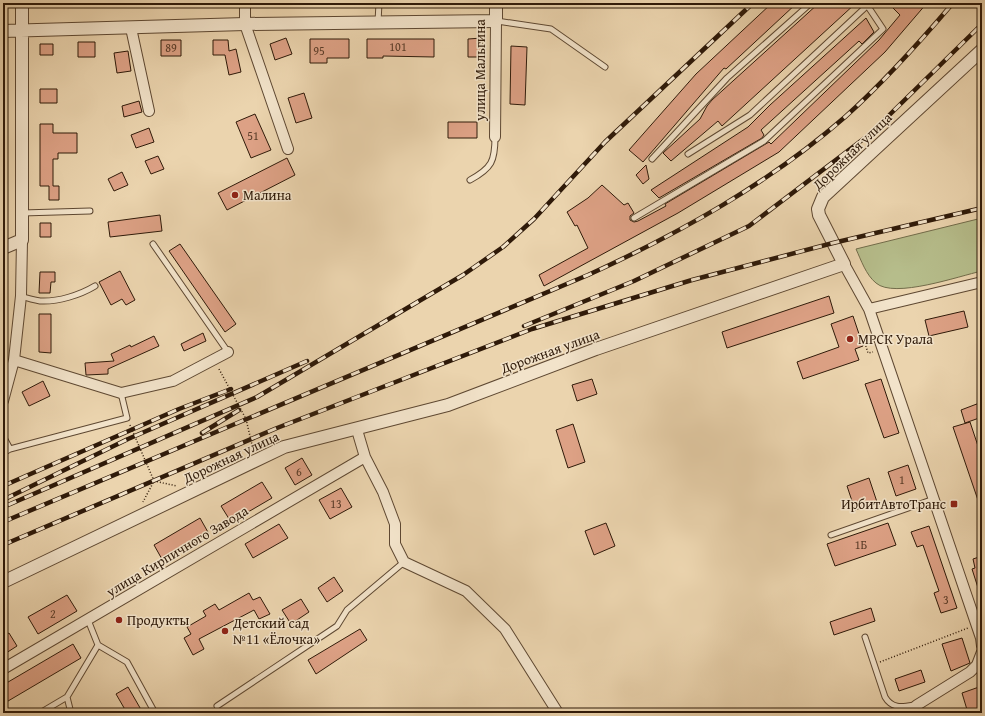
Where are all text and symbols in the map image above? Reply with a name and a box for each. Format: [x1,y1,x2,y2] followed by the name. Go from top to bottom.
[470,19,490,122] street label: улица Мальгина
[389,38,407,55] house number: 101
[165,39,177,56] house number: 89
[313,42,325,59] house number: 95
[807,108,897,195] street label: Дорожная улица
[247,127,259,144] house number: 51
[243,185,292,205] place label: Малина
[230,190,240,200] marker: Малина
[497,324,602,378] street label: Дорожная улица
[858,329,933,349] place label: МРСК Урала
[845,334,855,344] marker: МРСК Урала
[179,426,283,488] street label: Дорожная улица
[296,463,302,480] house number: 6
[899,471,905,488] house number: 1
[841,494,946,514] place label: ИрбитАвтоТранс
[330,495,342,512] house number: 13
[949,499,959,509] marker: ИрбитАвтоТранс
[101,500,252,602] street label: улица Кирпичного Завода
[855,536,867,553] house number: 1Б
[943,591,949,608] house number: 3
[50,605,56,622] house number: 2
[127,610,190,630] place label: Продукты
[232,613,320,649] place label: Детский сад №11 «Ёлочка»
[114,615,124,625] marker: Продукты
[220,626,230,636] marker: Детский сад №11 «Ёлочка»

